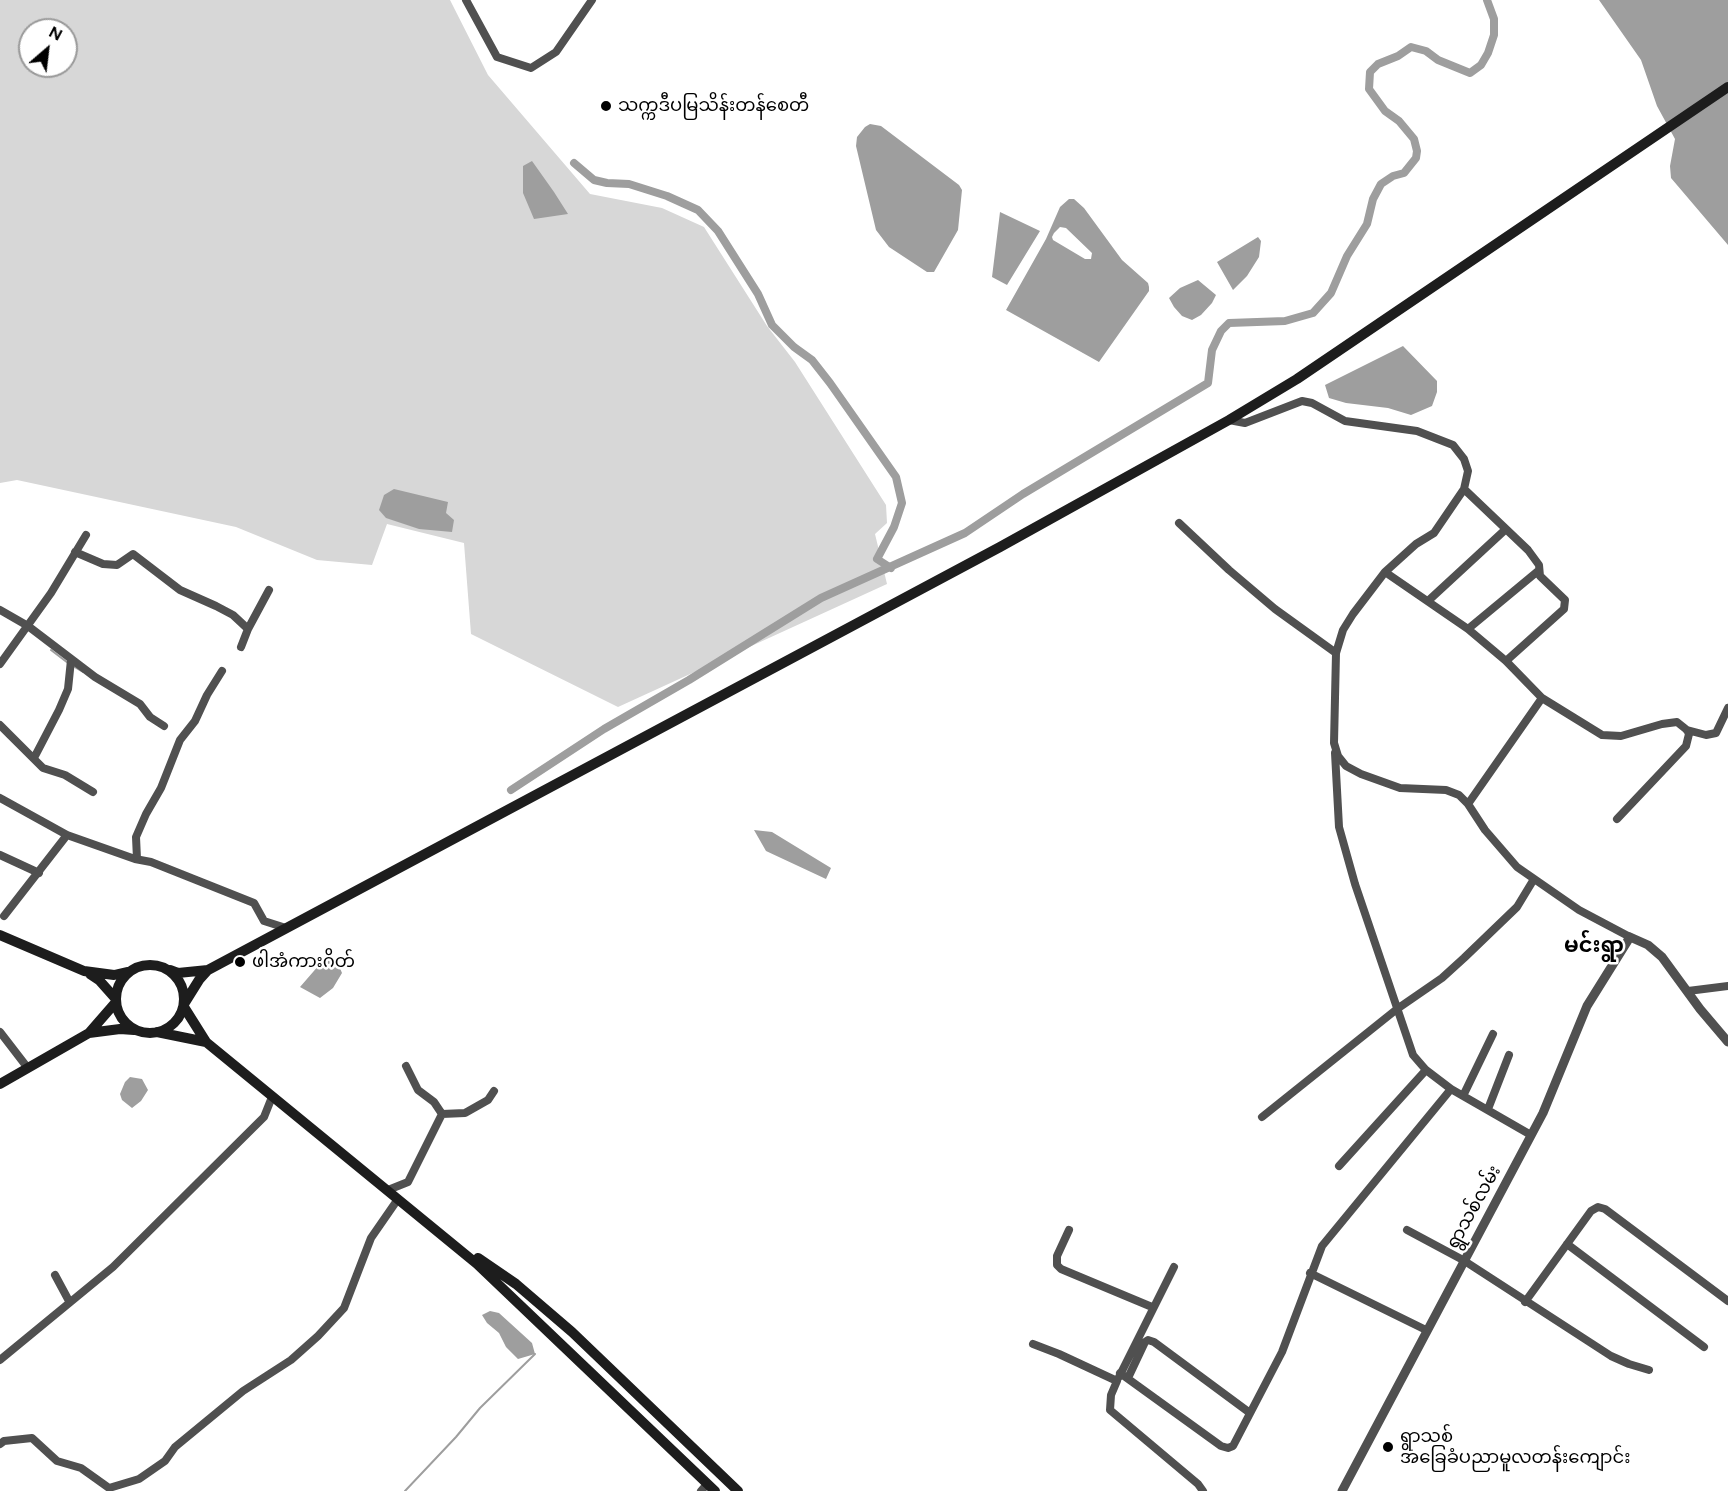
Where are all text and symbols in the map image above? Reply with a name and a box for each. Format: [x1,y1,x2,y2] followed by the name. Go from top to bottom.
[18,18,78,78] north arrow
[46,22,66,45] text: N
[618,95,809,117] place label: သက္ကဒီပမြသိန်းတန်စေတီ
[599,99,613,113] marker: သက္ကဒီပမြသိန်းတန်စေတီ
[1564,933,1624,959] district label: မင်းရွာ
[252,951,355,973] place label: ဖါအံကားဂိတ်
[233,955,247,969] marker: ဖါအံကားဂိတ်
[1442,1162,1506,1252] street label: ရွာသစ်လမ်း
[1400,1426,1630,1468] place label: ရွာသစ် အခြေခံပညာမူလတန်းကျောင်း
[1381,1440,1395,1454] marker: ရွာသစ် အခြေခံပညာမူလတန်းကျောင်း

